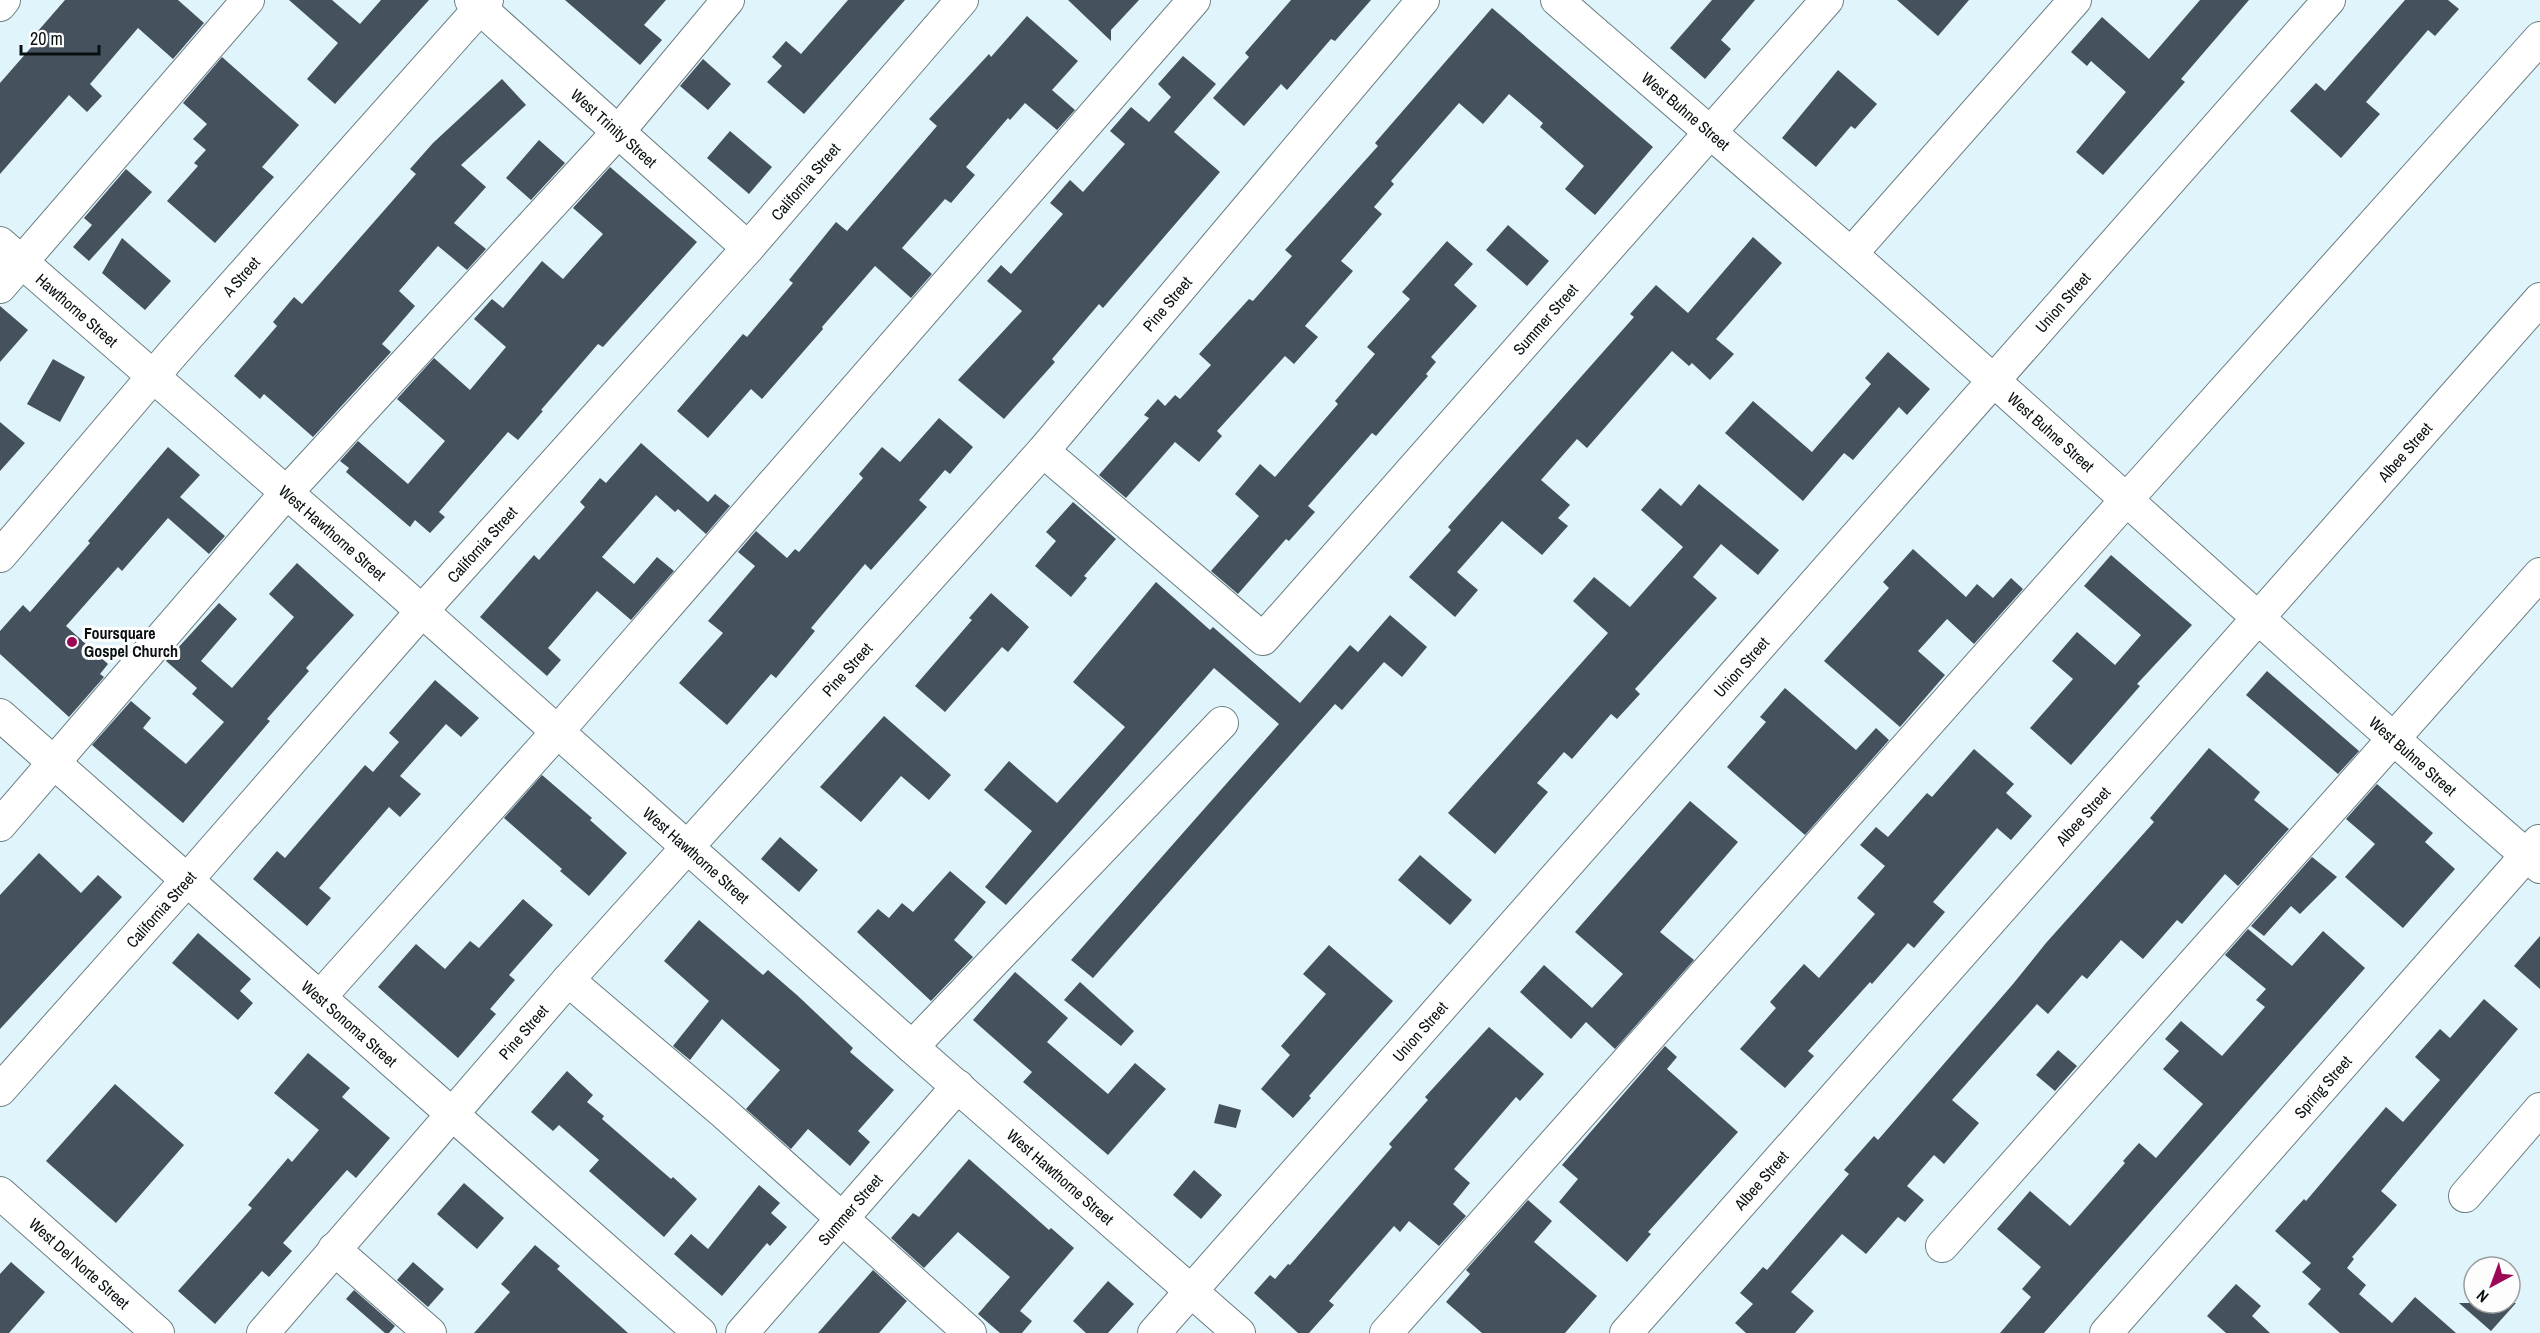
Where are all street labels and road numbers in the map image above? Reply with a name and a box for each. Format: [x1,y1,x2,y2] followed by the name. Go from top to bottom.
[1637,67,1735,155] street label: West Buhne Street
[566,84,662,173] street label: West Trinity Street
[766,138,845,225] street label: California Street
[217,252,265,302] street label: A Street
[2030,267,2095,337] street label: Union Street
[31,268,123,352] street label: Hawthorne Street
[1137,271,1197,336] street label: Pine Street
[1508,279,1583,360] street label: Summer Street
[2003,387,2099,477] street label: West Buhne Street
[2372,417,2437,487] street label: Albee Street
[274,480,391,586] street label: West Hawthorne Street
[442,501,522,587] street label: California Street
[1709,632,1774,702] street label: Union Street
[817,637,877,701] street label: Pine Street
[2364,711,2462,801] street label: West Buhne Street
[2050,781,2115,851] street label: Albee Street
[638,802,754,909] street label: West Hawthorne Street
[121,866,201,952] street label: California Street
[297,975,402,1072] street label: West Sonoma Street
[1387,996,1453,1066] street label: Union Street
[493,1000,553,1064] street label: Pine Street
[2289,1050,2357,1123] street label: Spring Street
[1002,1124,1119,1230] street label: West Hawthorne Street
[1728,1146,1794,1215] street label: Albee Street
[813,1169,888,1250] street label: Summer Street
[24,1213,135,1314] street label: West Del Norte Street

